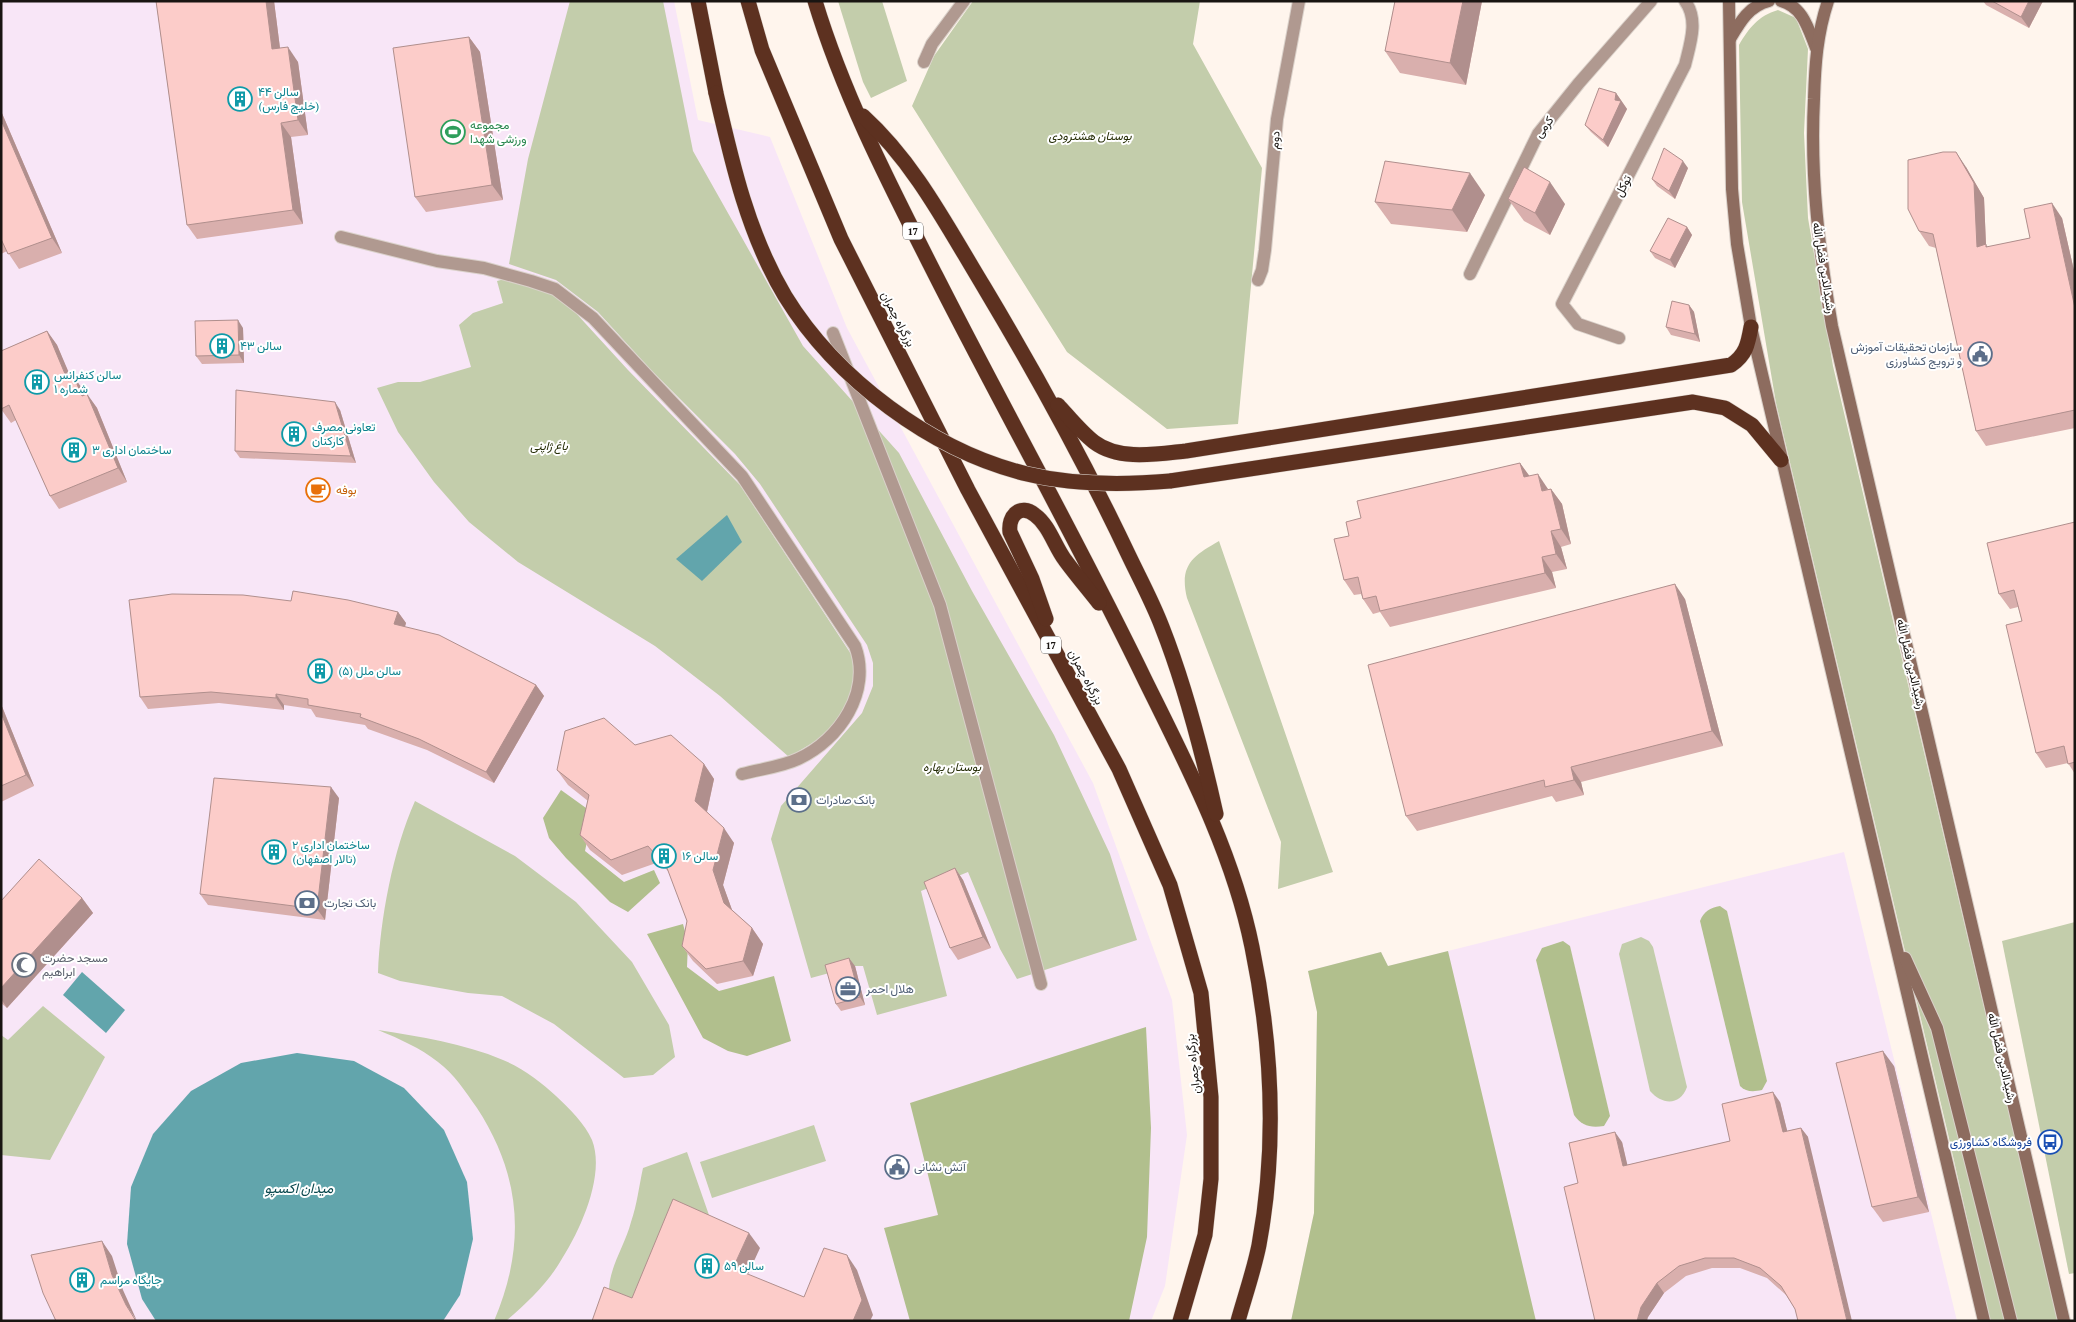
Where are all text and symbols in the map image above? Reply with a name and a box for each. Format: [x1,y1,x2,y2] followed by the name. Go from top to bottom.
[258,85,320,115] place label: سالن ۴۴ (خلیج فارس)
[227,86,253,112] building icon: سالن ۴۴ (خلیج فارس)
[1531,113,1557,141] street label: کرمی
[470,118,527,147] place label: مجموعه ورزشی شهدا
[440,119,466,145] sports icon: مجموعه ورزشی شهدا
[1048,129,1132,144] park label: بوستان هشترودی
[1267,130,1284,150] street label: دوم
[1612,173,1635,200] street label: توکل
[1809,221,1838,315] street label: رشیدالدین فضل الله
[903,222,923,240] road number: 17
[877,289,918,350] street label: بزرگراه چمران
[209,333,235,359] building icon: سالن ۴۳
[240,339,282,354] place label: سالن ۴۳
[1850,340,1962,370] place label: سازمان تحقیقات آموزش و ترویج کشاورزی
[1967,341,1993,367] public building icon: سازمان تحقیقات آموزش و ترویج کشاورزی
[54,368,121,397] place label: سالن کنفرانس شماره ۱
[24,369,50,395] building icon: سالن کنفرانس شماره ۱
[312,420,376,449] place label: تعاونی مصرف کارکنان
[281,421,307,447] building icon: تعاونی مصرف کارکنان
[61,437,87,463] building icon: ساختمان اداری ۳
[530,439,568,455] park label: باغ ژاپنی
[92,443,171,458] place label: ساختمان اداری ۳
[305,477,331,503] cafe icon: بوفه
[336,483,357,498] place label: بوفه
[1893,617,1928,711] street label: رشیدالدین فضل الله
[1041,636,1061,654] road number: 17
[1065,647,1106,707] street label: بزرگراه چمران
[307,658,333,684] building icon: (۵) سالن ملل
[338,664,401,679] place label: (۵) سالن ملل
[923,760,981,775] park label: بوستان بهاره
[786,787,812,813] bank icon: بانک صادرات
[816,793,875,808] place label: بانک صادرات
[292,838,370,867] place label: ساختمان اداری ۲ (تالار اصفهان)
[261,839,287,865] building icon: ساختمان اداری ۲ (تالار اصفهان)
[651,843,677,869] building icon: سالن ۱۶
[682,849,718,864] place label: سالن ۱۶
[294,890,320,916] bank icon: بانک تجارت
[324,896,376,911] place label: بانک تجارت
[42,951,108,980] place label: مسجد حضرت ابراهیم
[11,952,37,978] mosque icon: مسجد حضرت ابراهیم
[835,976,861,1002] office icon: هلال احمر
[865,982,914,997] place label: هلال احمر
[1984,1011,2019,1105] street label: رشیدالدین فضل الله
[1183,1033,1204,1095] street label: بزرگراه چمران
[2037,1129,2063,1155] bus stop icon: فروشگاه کشاورزی
[1950,1135,2032,1150] place label: فروشگاه کشاورزی
[884,1154,910,1180] public building icon: آتش نشانی
[914,1160,967,1175] place label: آتش نشانی
[265,1180,334,1198] water label: میدان اکسپو
[694,1253,720,1279] building icon: سالن ۵۹
[724,1259,764,1274] place label: سالن ۵۹
[69,1267,95,1293] building icon: جایگاه مراسم
[100,1273,162,1288] place label: جایگاه مراسم

